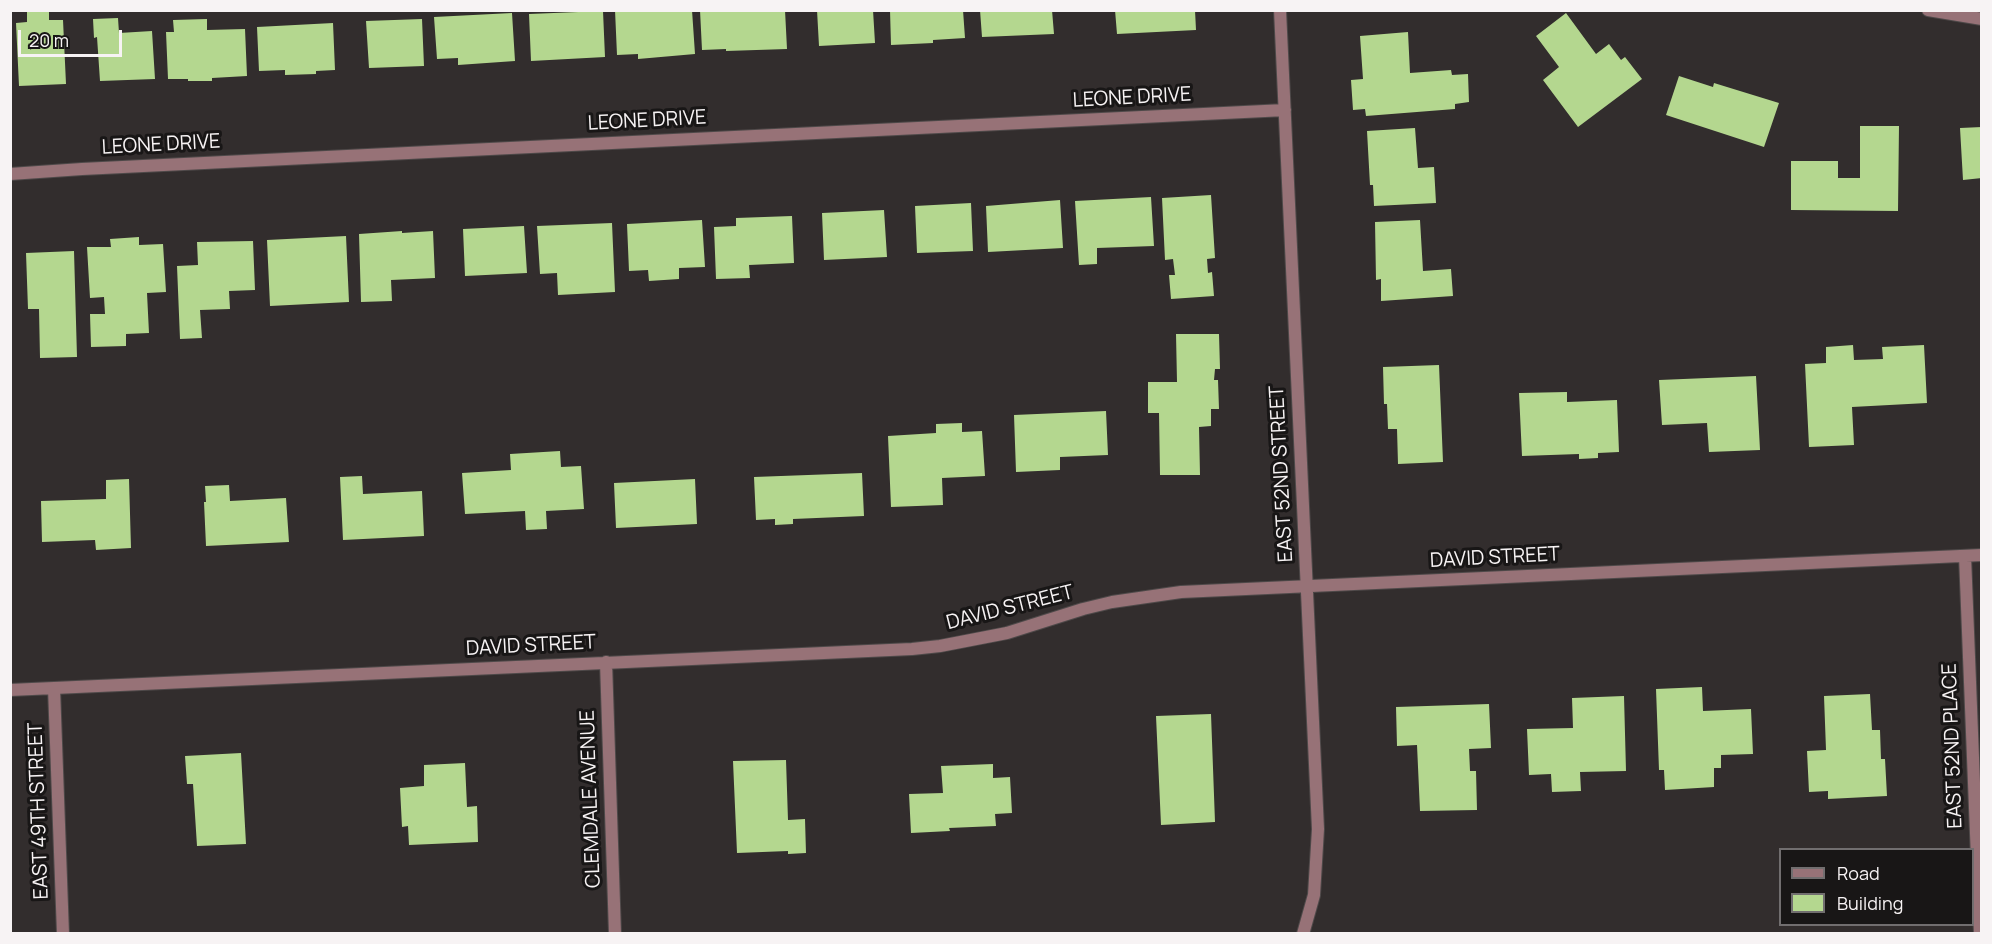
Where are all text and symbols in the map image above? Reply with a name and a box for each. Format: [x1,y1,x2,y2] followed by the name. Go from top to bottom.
[21,18,124,56] scale bar
[29,28,69,52] text: 20 m
[1072,83,1192,113] street label: LEONE DRIVE
[587,106,707,136] street label: LEONE DRIVE
[101,130,221,160] street label: LEONE DRIVE
[1265,385,1299,563] street label: EAST 52ND STREET
[1429,543,1561,573] street label: DAVID STREET
[944,581,1076,635] street label: DAVID STREET
[465,631,597,661] street label: DAVID STREET
[1938,663,1968,829] street label: EAST 52ND PLACE
[576,710,606,888] street label: CLEMDALE AVENUE
[24,722,54,900] street label: EAST 49TH STREET
[1779,848,1974,926] legend
[1837,861,1880,885] text: Road
[1837,891,1903,915] text: Building

